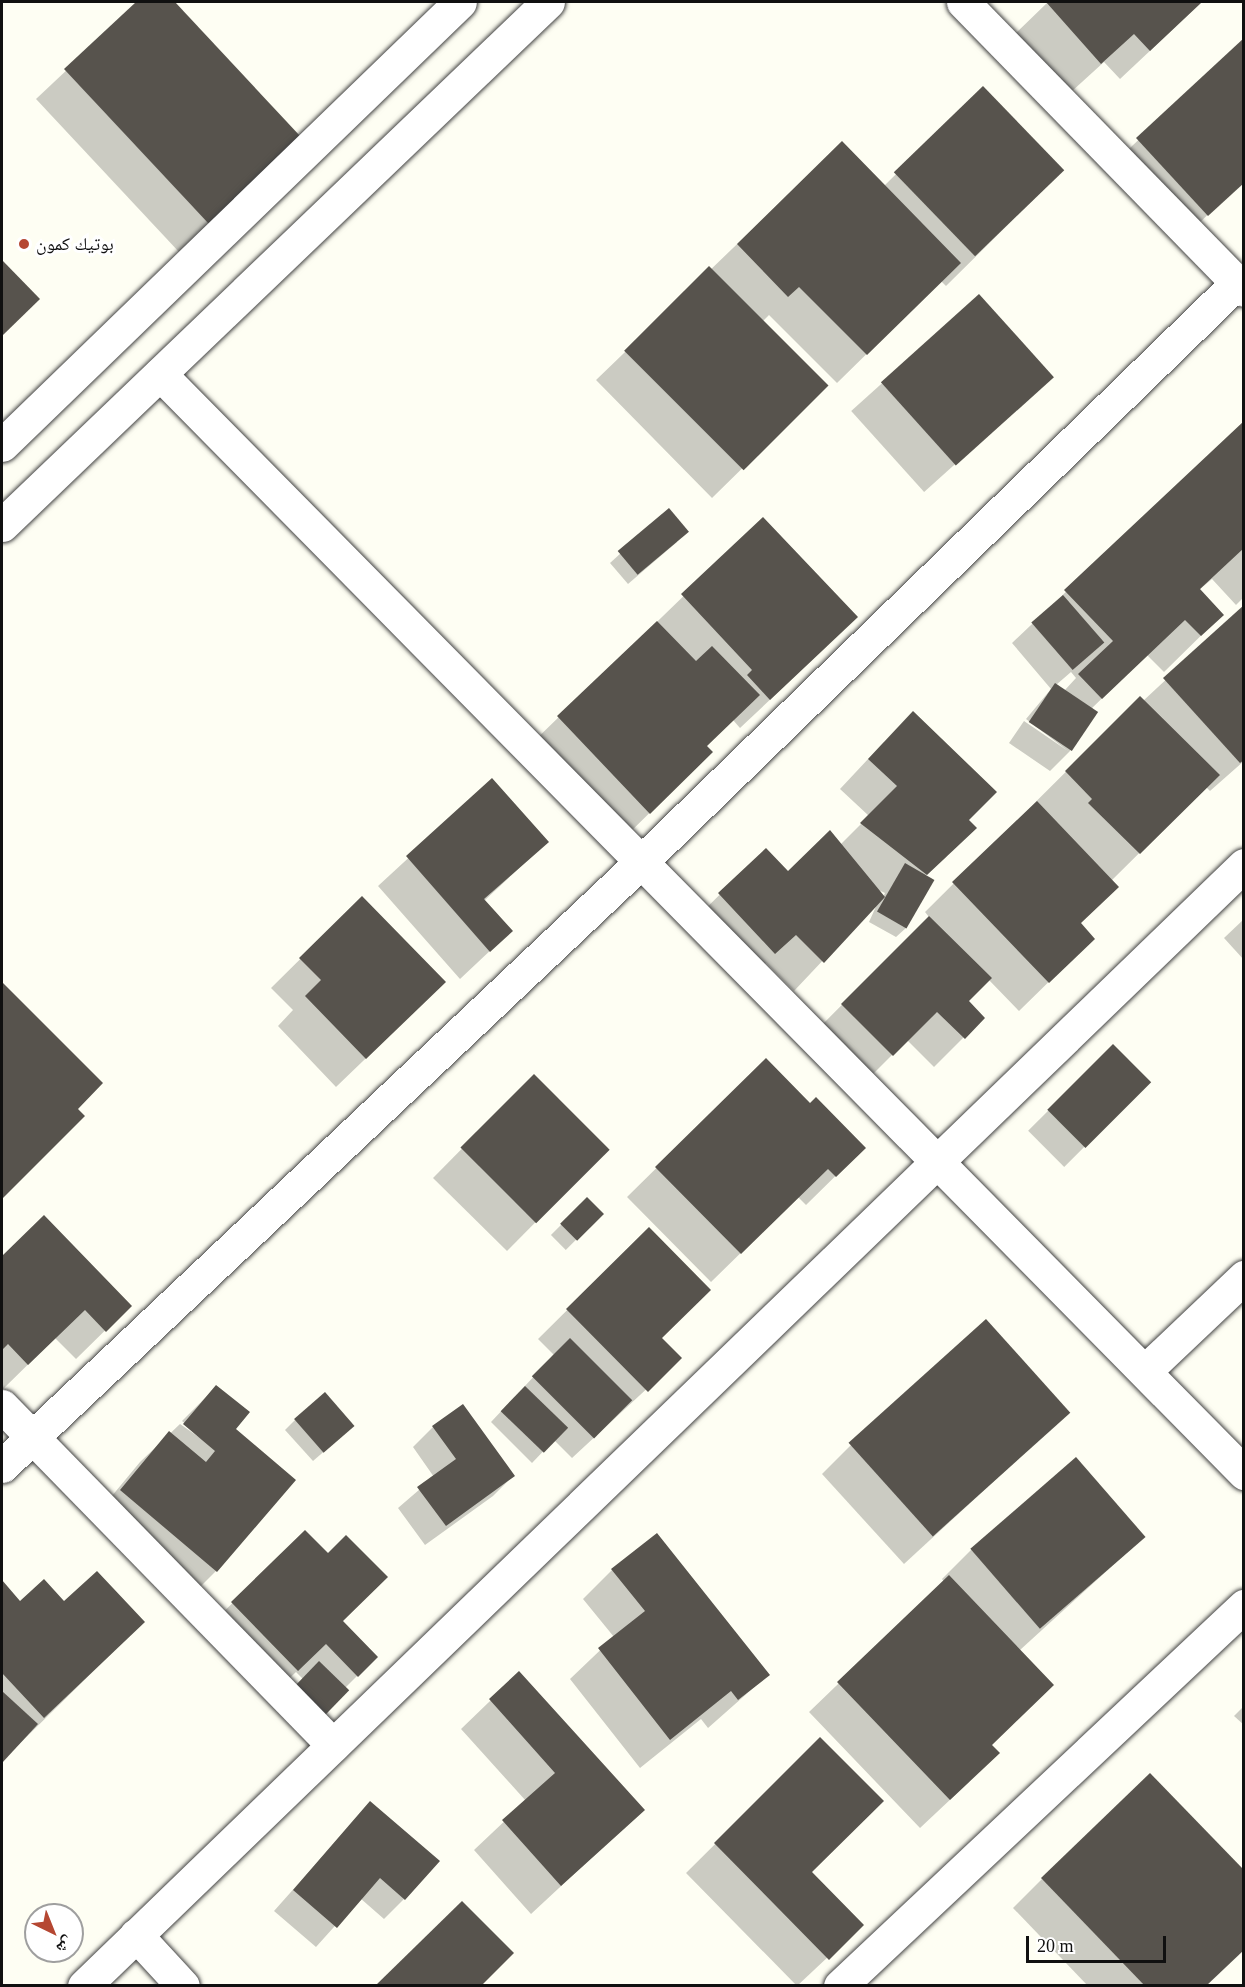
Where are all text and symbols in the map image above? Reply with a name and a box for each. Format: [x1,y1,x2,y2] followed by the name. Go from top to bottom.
[36,233,114,255] place label: بوتيك كمون
[17,237,31,251] marker: بوتيك كمون
[24,1903,84,1963] north arrow
[1029,1924,1168,1962] scale bar
[53,1933,77,1957] text: ش
[1037,1936,1074,1956] text: 20 m

